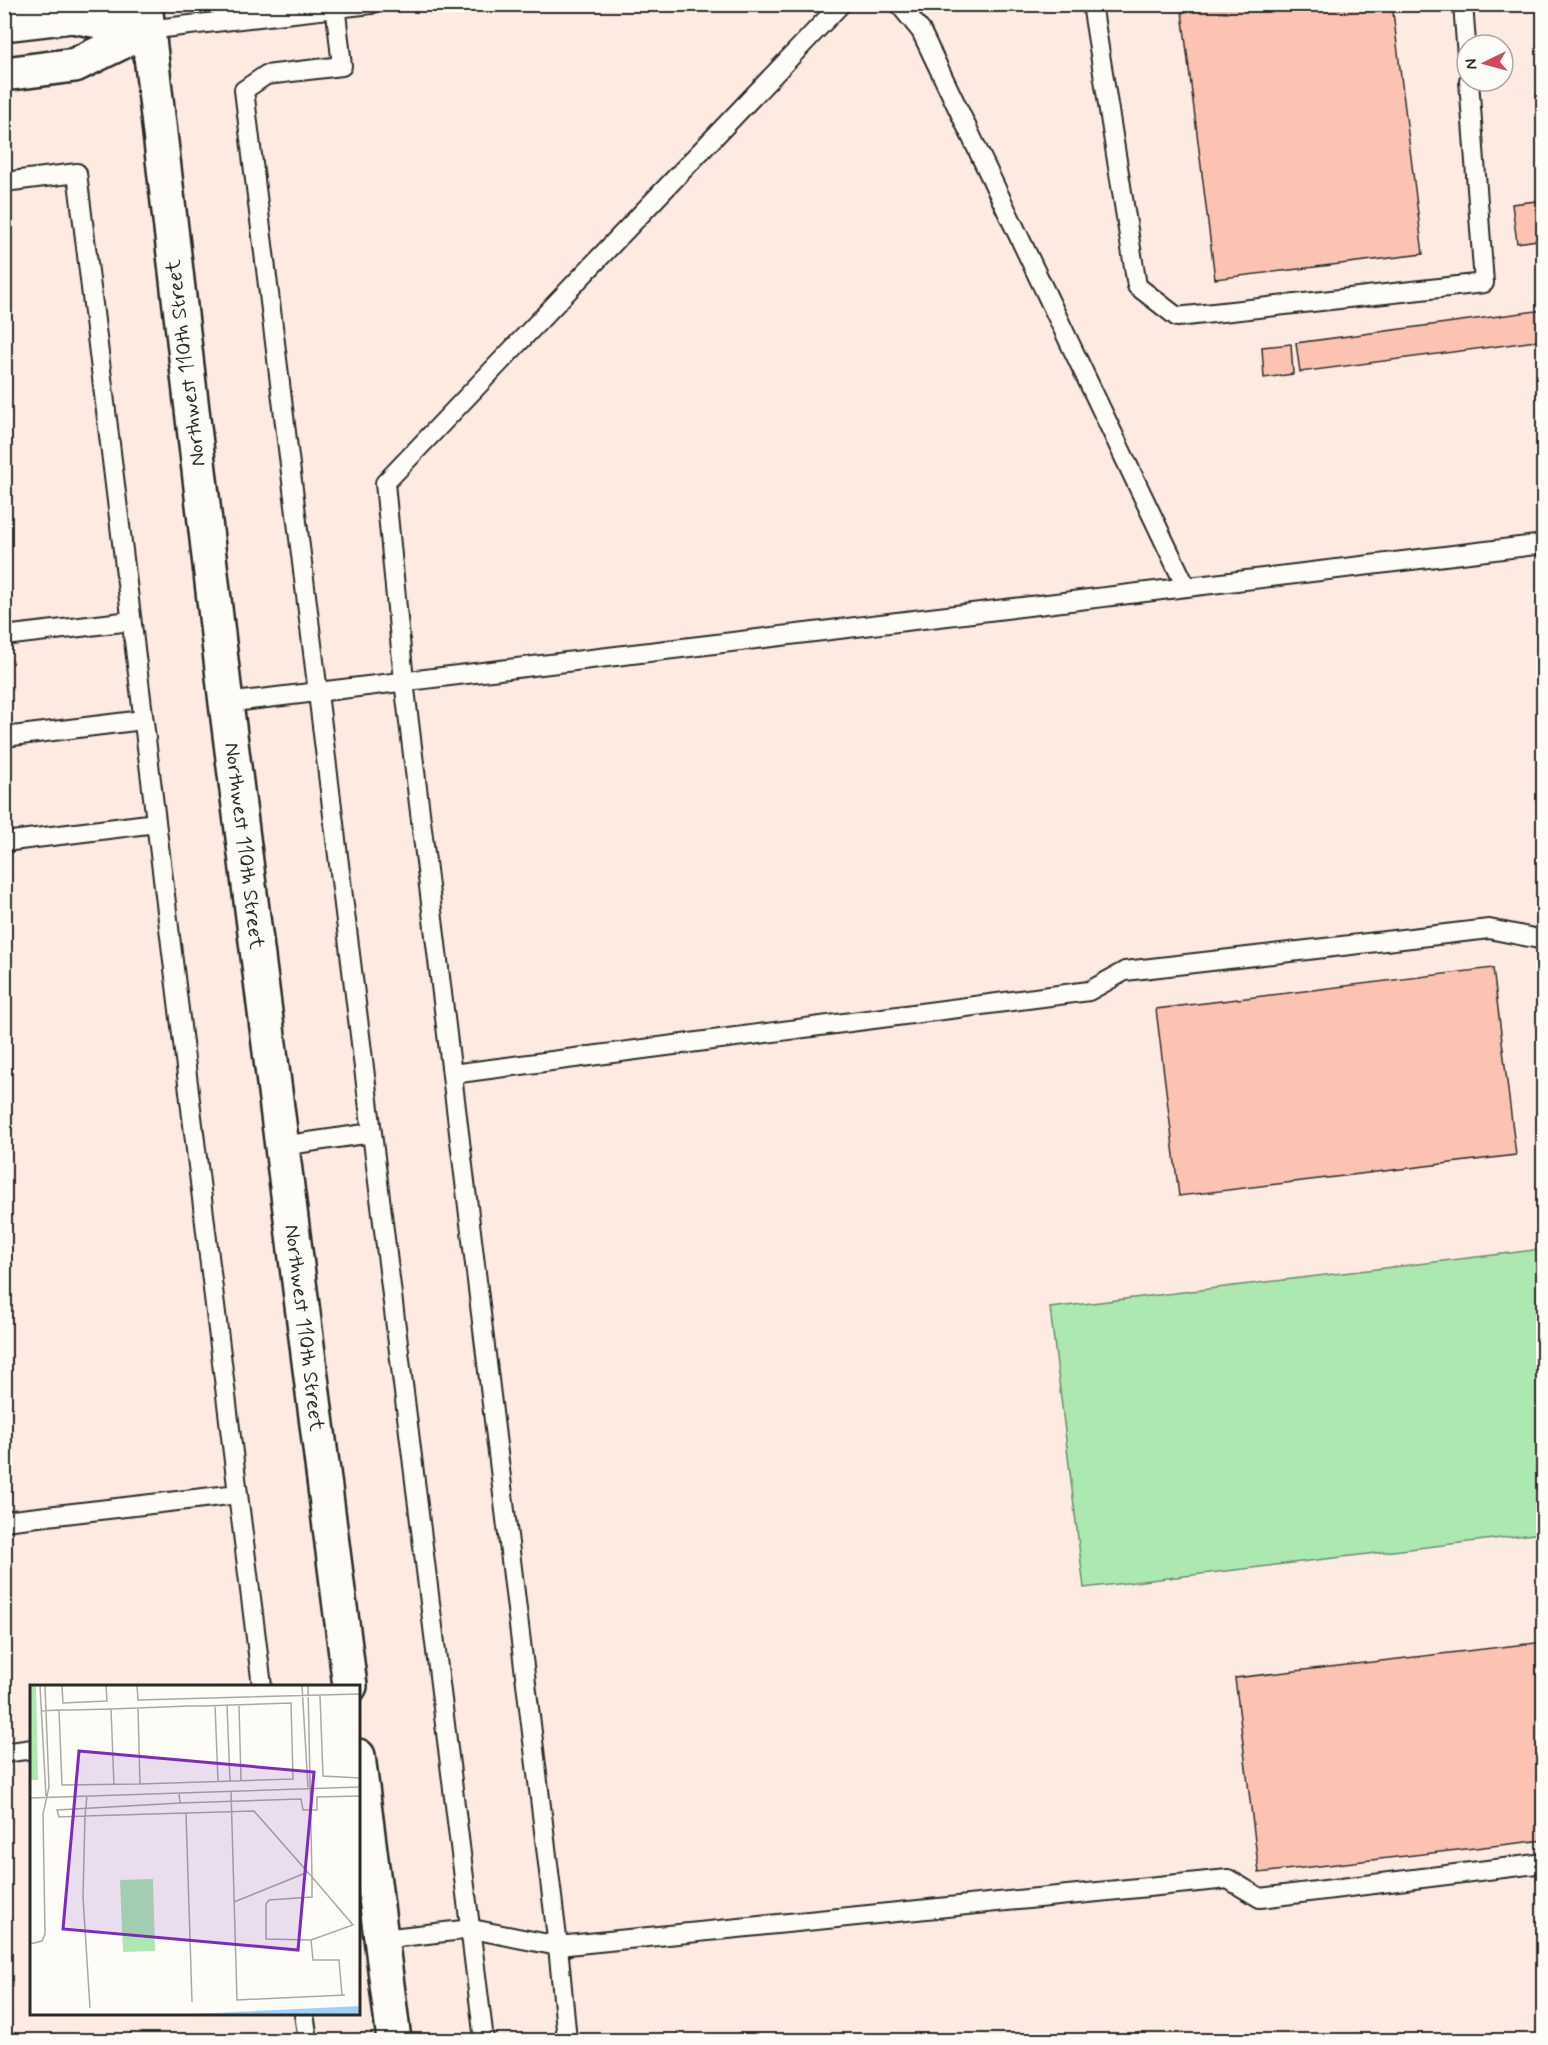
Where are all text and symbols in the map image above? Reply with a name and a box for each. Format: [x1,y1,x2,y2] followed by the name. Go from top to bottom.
[1455,33,1515,93] north arrow
[1461,58,1482,70] text: N
[159,257,213,468] street label: Northwest 110th Street
[217,741,271,952] street label: Northwest 110th Street
[277,1223,331,1434] street label: Northwest 110th Street
[30,1685,360,2015] inset map

